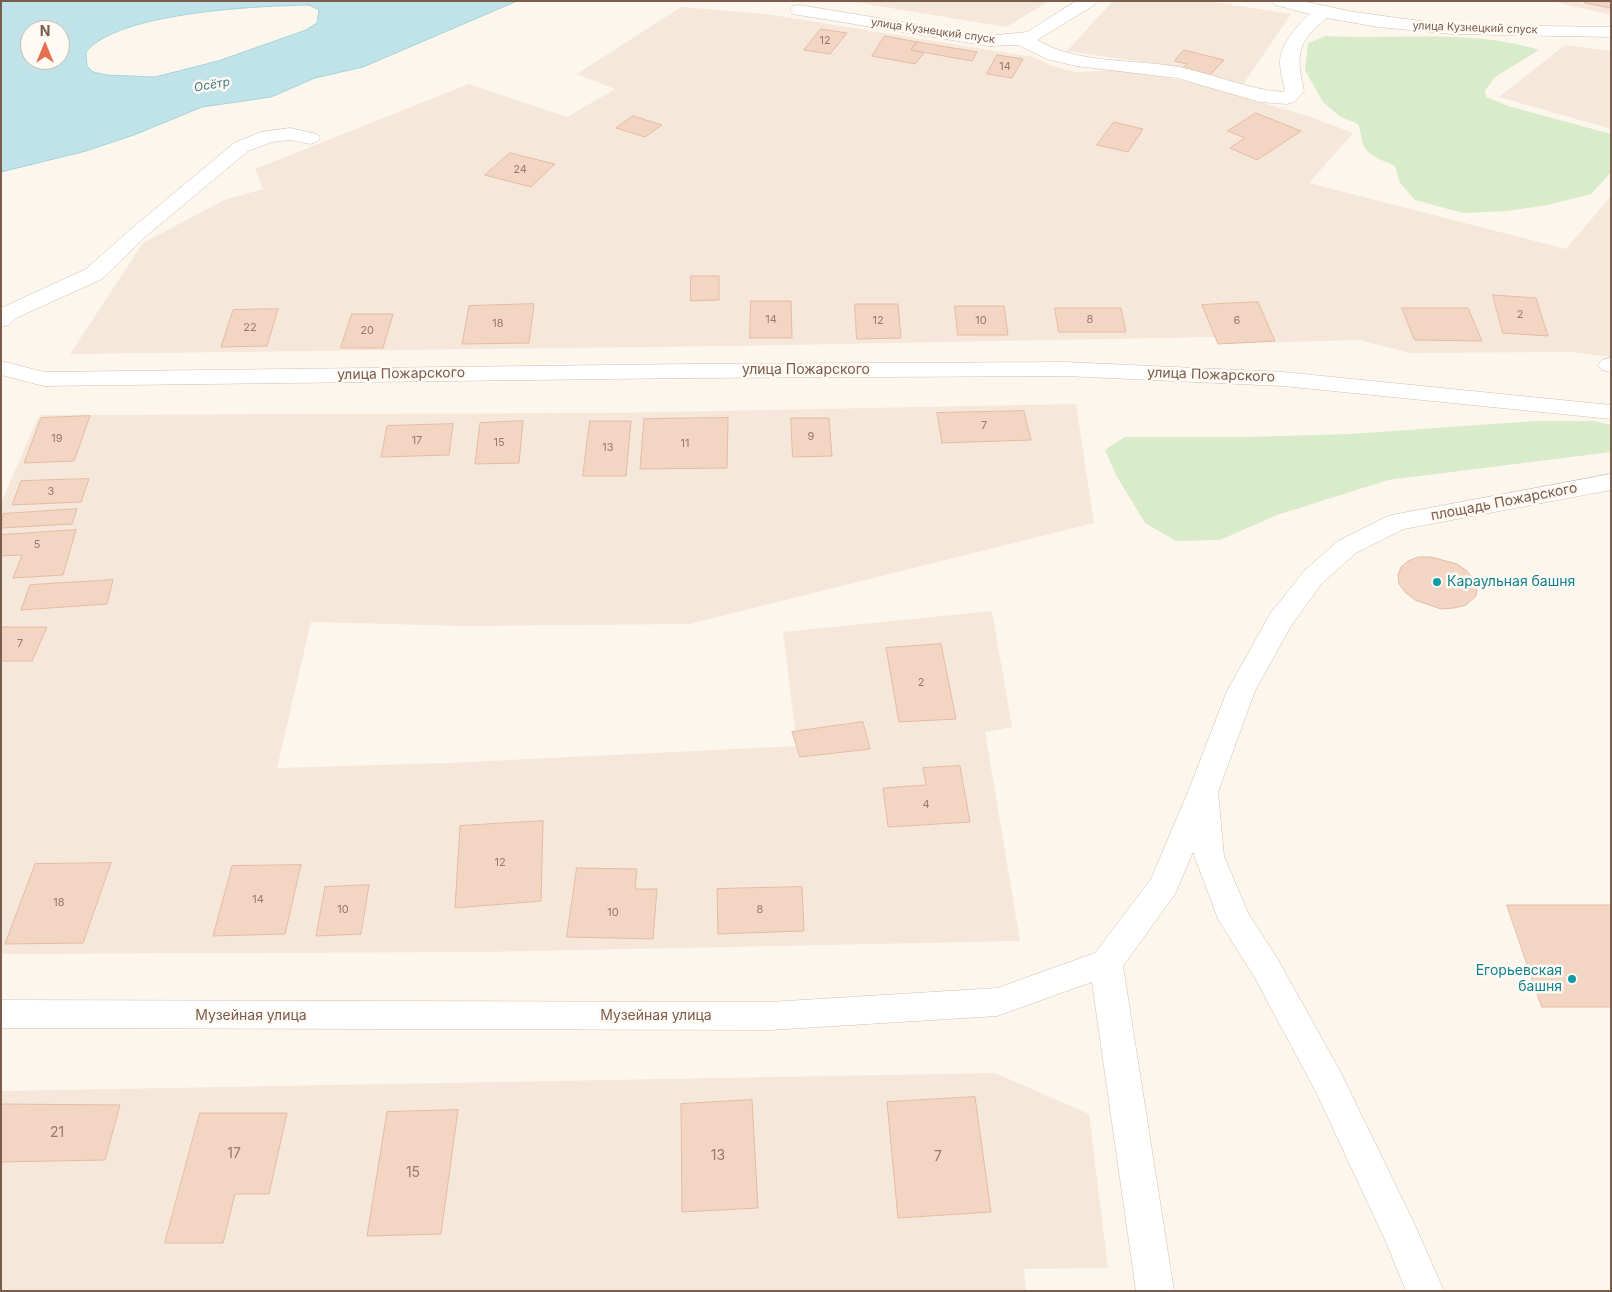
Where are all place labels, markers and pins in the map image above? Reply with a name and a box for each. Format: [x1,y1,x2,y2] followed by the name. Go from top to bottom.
[1447,574,1575,590] place label: Караульная башня
[1431,576,1443,588] marker: Караульная башня
[1476,963,1562,996] place label: Егорьевская башня
[1566,973,1578,985] marker: Егорьевская башня

